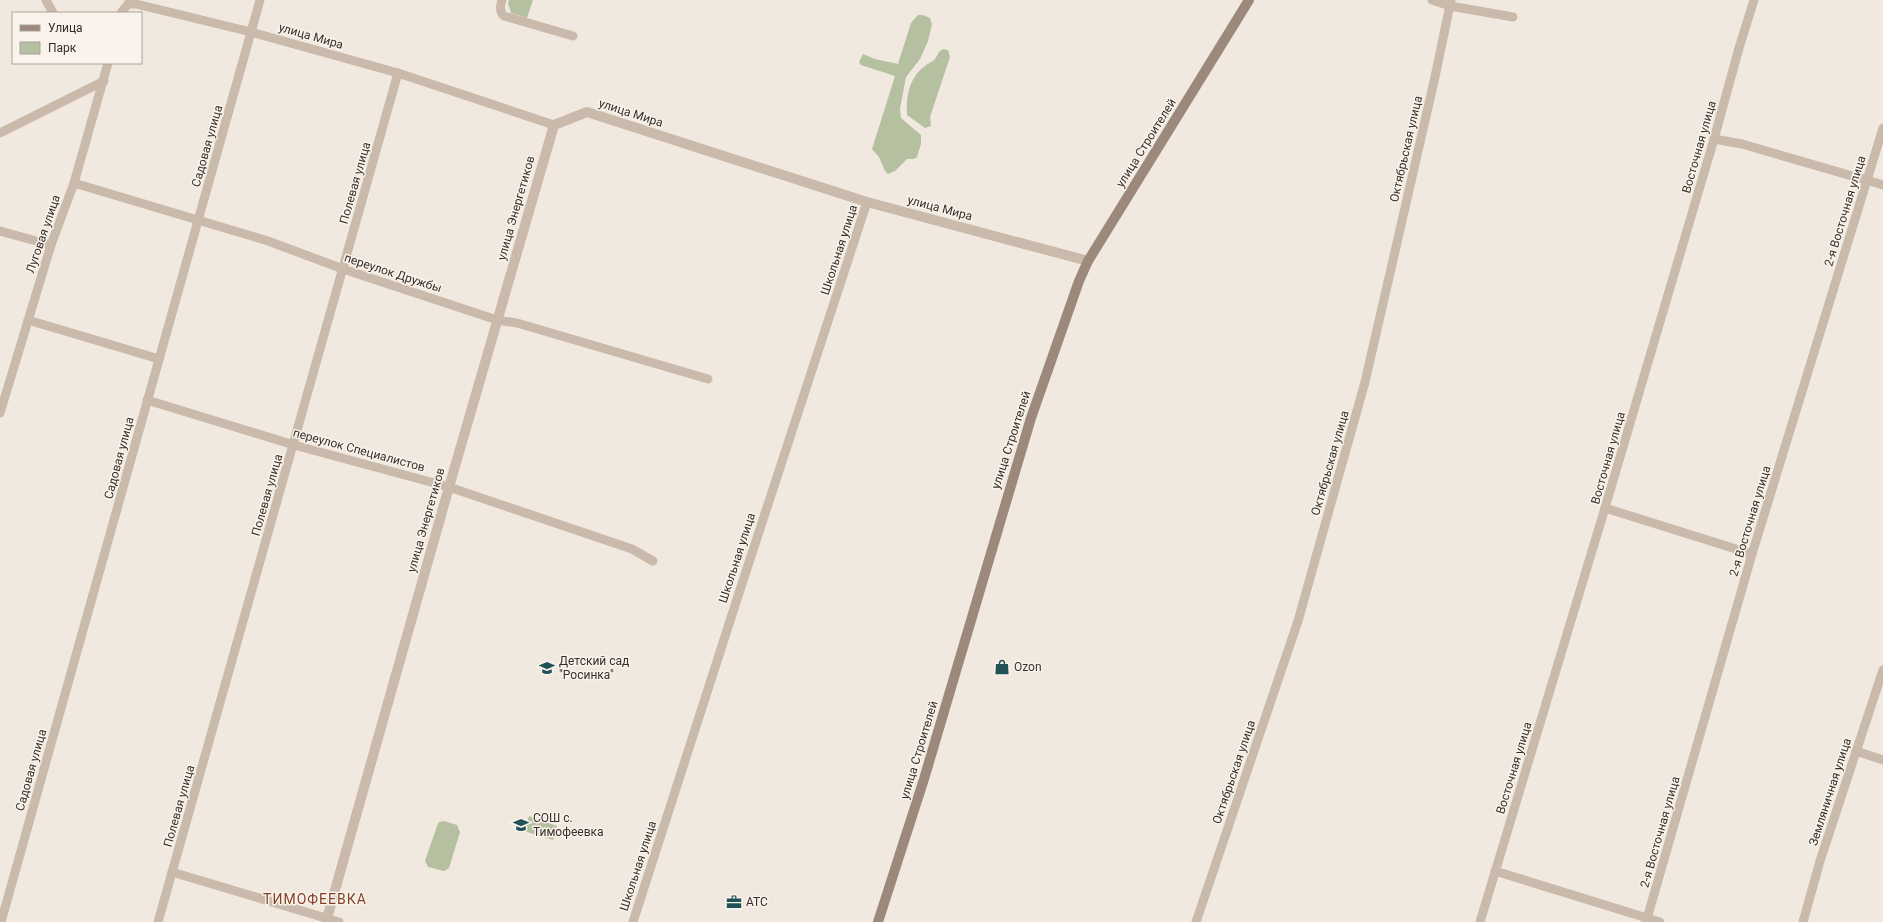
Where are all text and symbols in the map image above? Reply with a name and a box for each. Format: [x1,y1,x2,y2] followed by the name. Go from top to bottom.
[12,12,142,64] legend
[277,20,345,52] street label: улица Мира
[48,21,83,35] text: Улица
[48,41,77,55] text: Парк
[1387,94,1425,204] street label: Октябрьская улица
[597,96,665,130] street label: улица Мира
[1113,96,1179,190] street label: улица Строителей
[1679,99,1719,195] street label: Восточная улица
[189,104,225,188] street label: Садовая улица
[337,140,373,226] street label: Полевая улица
[494,154,538,262] street label: улица Энергетиков
[1821,154,1869,268] street label: 2-я Восточная улица
[23,193,63,275] street label: Луговая улица
[906,193,974,223] street label: улица Мира
[818,203,860,297] street label: Школьная улица
[343,251,443,295] street label: переулок Дружбы
[989,389,1033,491] street label: улица Строителей
[1308,409,1352,517] street label: Октябрьская улица
[1588,410,1628,506] street label: Восточная улица
[101,415,137,501] street label: Садовая улица
[291,426,427,474] street label: переулок Специалистов
[249,452,285,538] street label: Полевая улица
[1726,464,1774,578] street label: 2-я Восточная улица
[404,466,448,574] street label: улица Энергетиков
[716,511,758,605] street label: Школьная улица
[559,654,629,682] place label: Детский сад "Росинка"
[993,658,1011,676] shop icon: Ozon
[538,659,556,677] school or university icon: Детский сад "Росинка"
[1014,660,1042,674] place label: Ozon
[897,699,941,801] street label: улица Строителей
[1210,718,1258,826] street label: Октябрьская улица
[1493,720,1535,816] street label: Восточная улица
[13,728,49,812] street label: Садовая улица
[1806,736,1854,848] street label: Земляничная улица
[161,763,197,849] street label: Полевая улица
[1637,775,1683,889] street label: 2-я Восточная улица
[533,811,604,839] place label: СОШ с. Тимофеевка
[512,816,530,834] school or university icon: СОШ с. Тимофеевка
[617,819,659,913] street label: Школьная улица
[263,891,367,907] district label: ТИМОФЕЕВКА
[725,893,743,911] office icon: АТС
[746,895,768,909] place label: АТС

